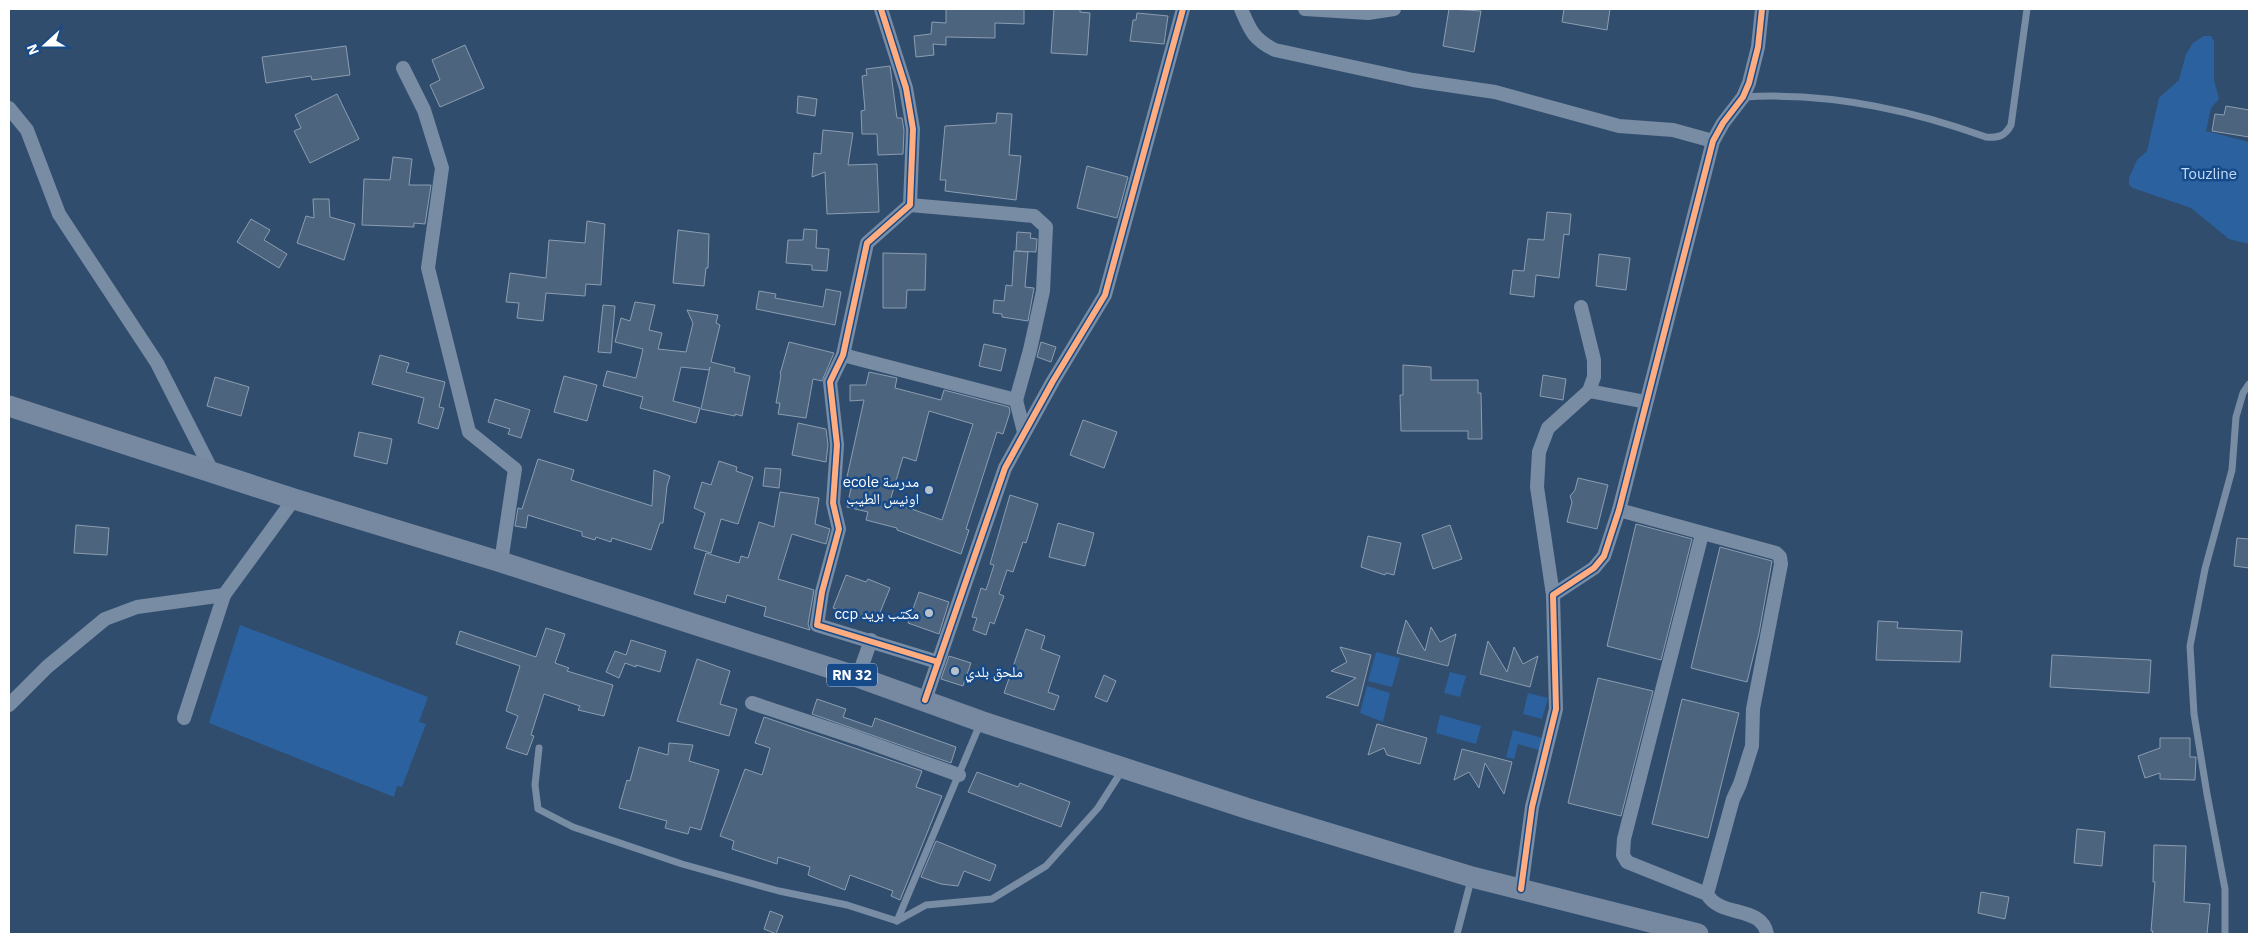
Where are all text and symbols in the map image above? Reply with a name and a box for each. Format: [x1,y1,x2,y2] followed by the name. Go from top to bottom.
[20,20,70,70] north arrow
[23,42,43,58] text: N
[2181,164,2237,183] park label: Touzline
[843,472,919,509] place label: ecole مدرسة اونيس الطيب
[923,484,935,496] marker: ecole مدرسة اونيس الطيب
[834,604,919,623] place label: ccp مكتب بريد
[923,607,935,619] marker: ccp مكتب بريد
[965,662,1023,683] place label: ملحق بلدي
[827,664,877,686] road number: RN 32
[949,665,961,677] marker: ملحق بلدي

